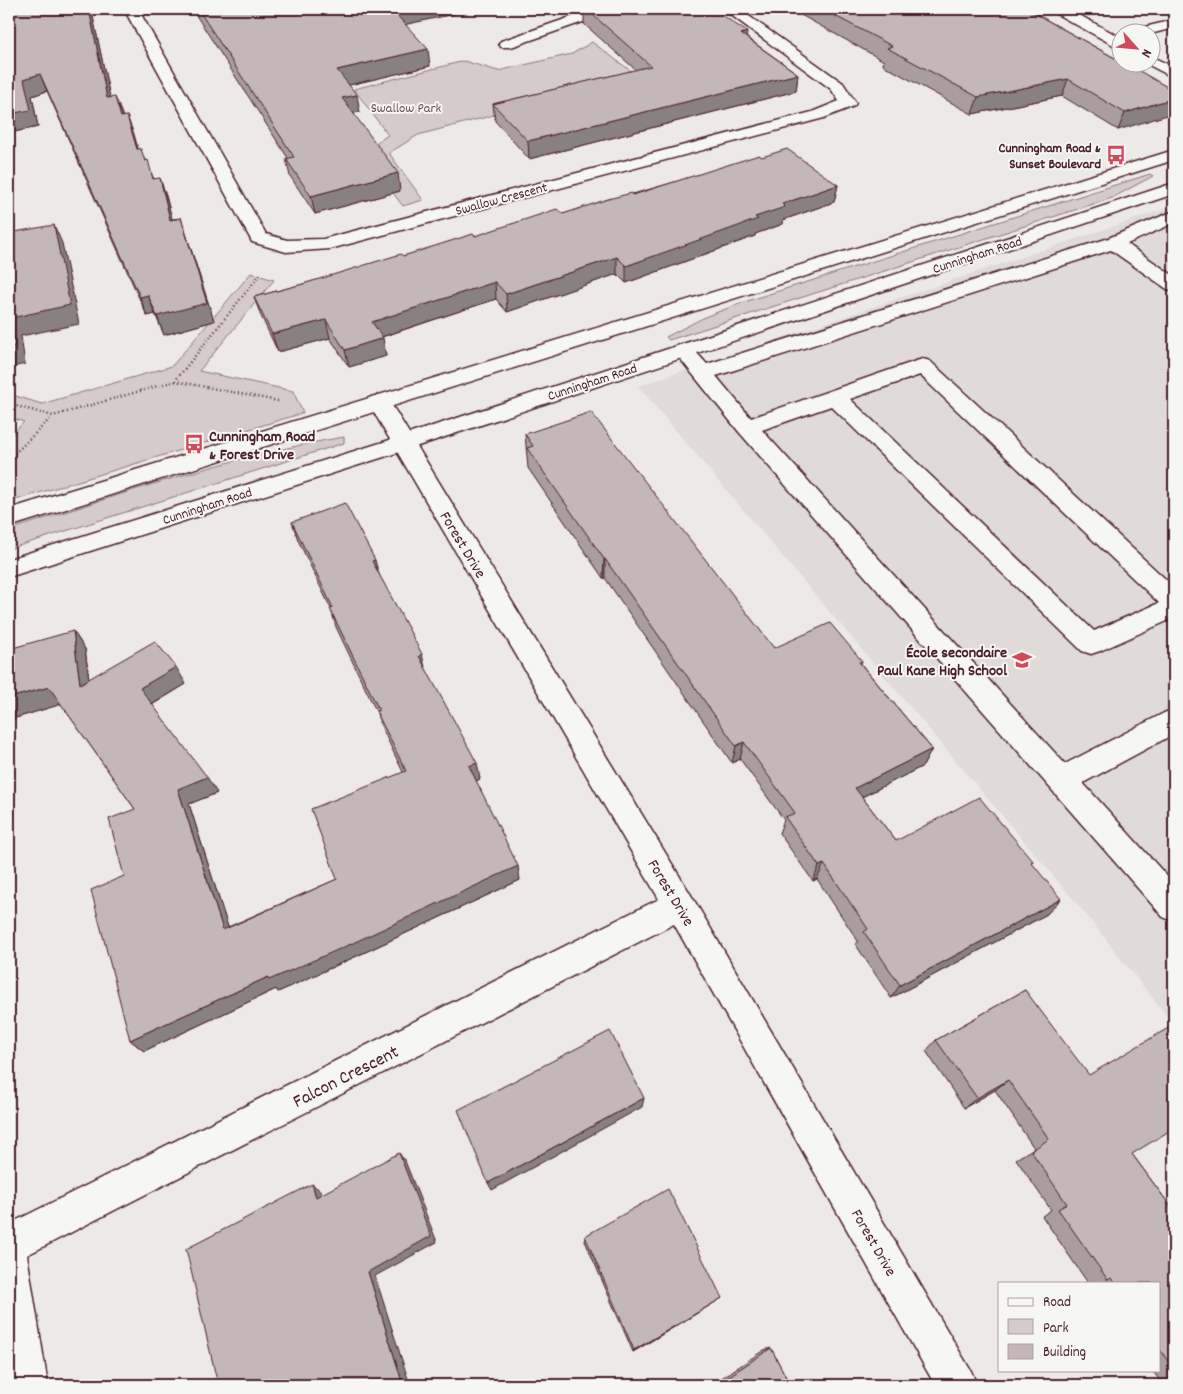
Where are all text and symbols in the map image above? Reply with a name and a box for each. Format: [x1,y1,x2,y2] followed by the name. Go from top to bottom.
[1110,22,1160,72] north arrow
[1135,45,1156,61] text: N
[371,99,442,119] park label: Swallow Park
[999,139,1101,175] place label: Cunningham Road & Sunset Boulevard
[1105,144,1127,166] bus stop icon: Cunningham Road & Sunset Boulevard
[453,178,550,222] street label: Swallow Crescent
[930,232,1025,280] street label: Cunningham Road
[545,359,640,407] street label: Cunningham Road
[209,426,315,467] place label: Cunningham Road & Forest Drive
[183,433,205,455] bus stop icon: Cunningham Road & Forest Drive
[160,483,255,531] street label: Cunningham Road
[433,507,491,583] street label: Forest Drive
[877,642,1007,683] place label: École secondaire Paul Kane High School
[1011,649,1033,671] school or university icon: École secondaire Paul Kane High School
[641,855,699,931] street label: Forest Drive
[289,1040,404,1116] street label: Falcon Crescent
[844,1205,901,1281] street label: Forest Drive
[998,1282,1160,1372] legend
[1043,1292,1071,1314] text: Road
[1043,1318,1069,1340] text: Park
[1043,1342,1086,1364] text: Building

